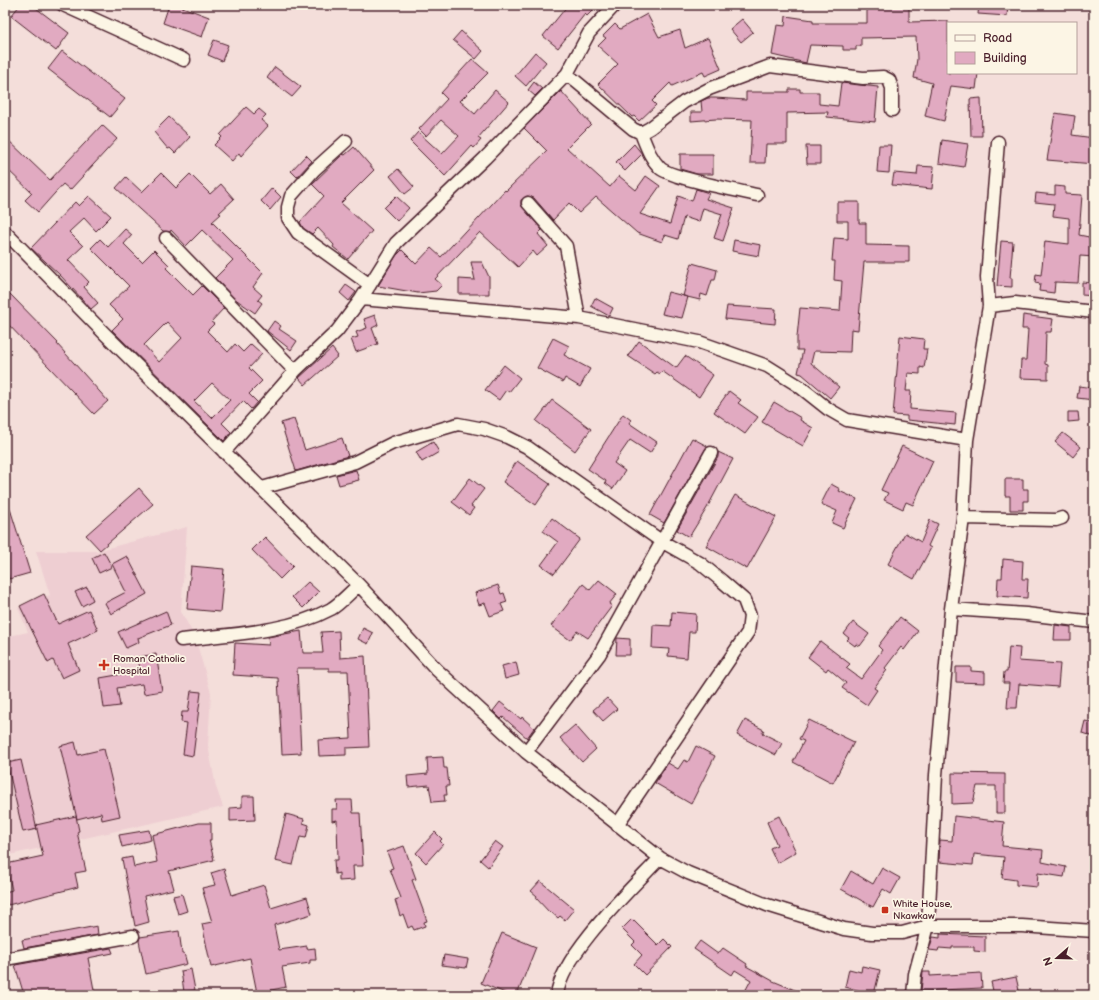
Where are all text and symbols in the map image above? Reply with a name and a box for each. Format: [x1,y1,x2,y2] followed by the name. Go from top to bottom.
[947,22,1077,74] legend
[983,31,1012,46] text: Road
[983,51,1027,66] text: Building
[113,653,185,677] place label: Roman Catholic Hospital
[98,659,110,671] marker: Roman Catholic Hospital
[893,898,952,922] place label: White House, Nkawkaw
[880,905,890,915] marker: White House, Nkawkaw
[1037,938,1077,978] north arrow
[1041,955,1056,967] text: N

